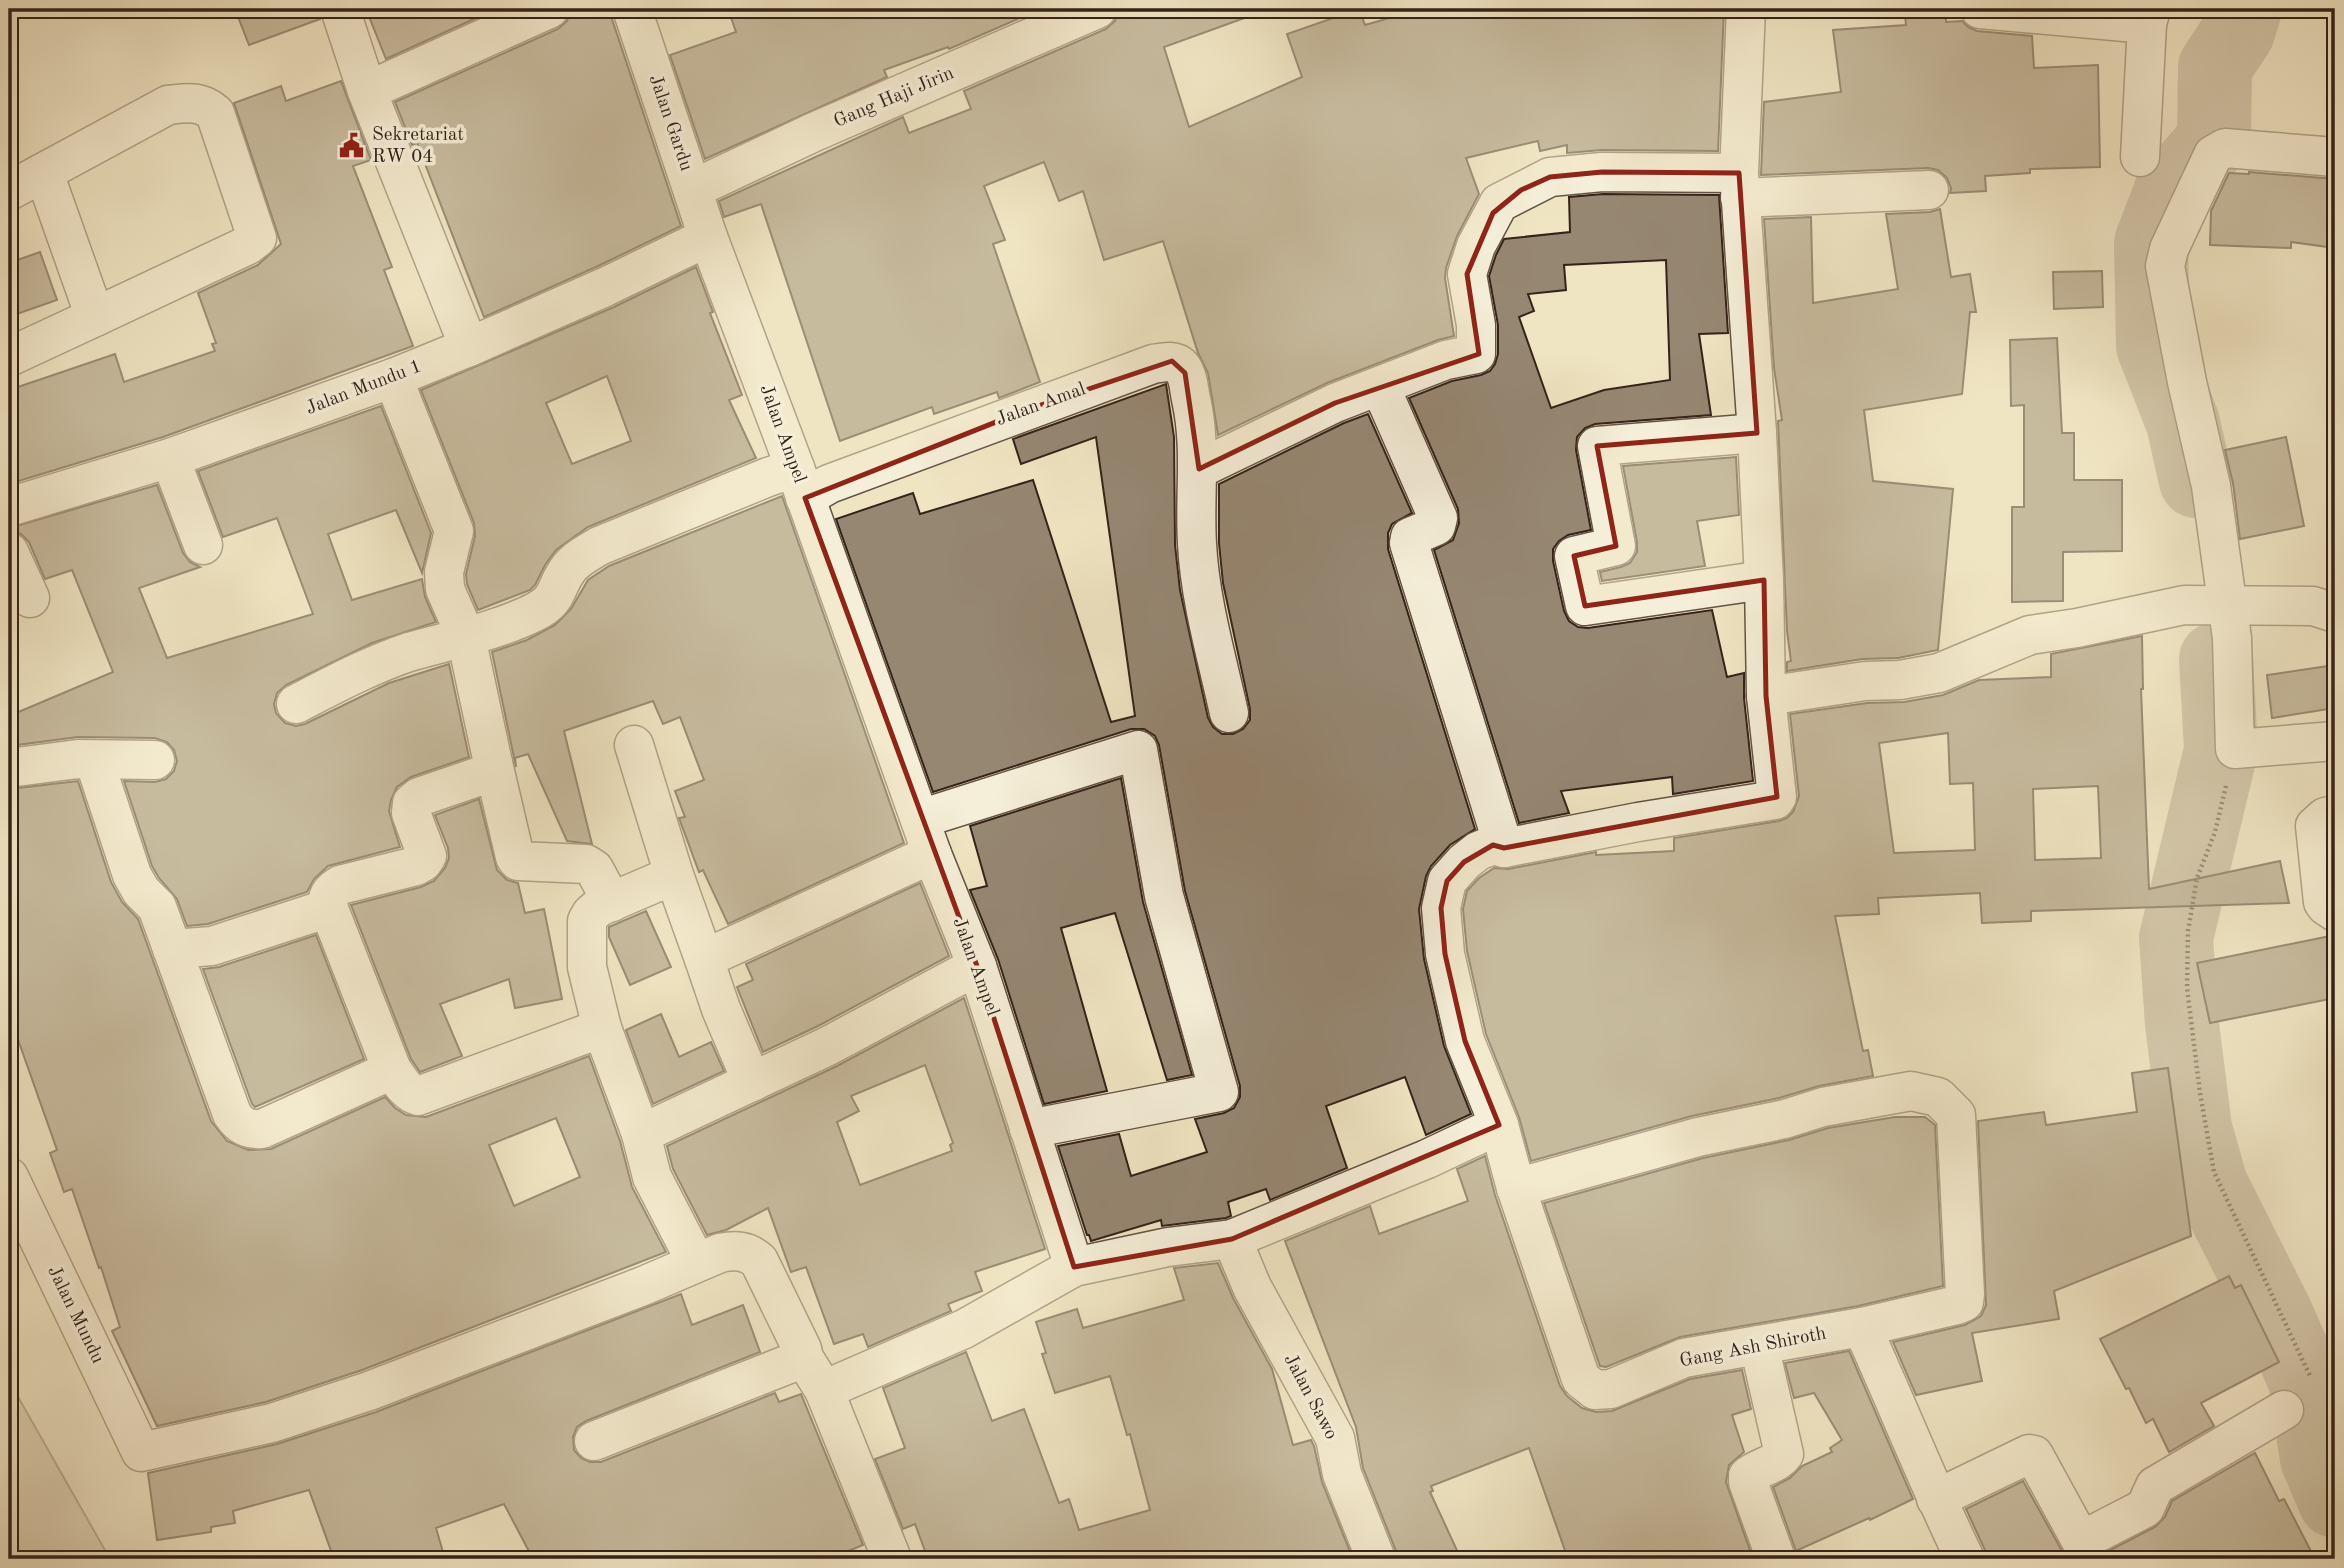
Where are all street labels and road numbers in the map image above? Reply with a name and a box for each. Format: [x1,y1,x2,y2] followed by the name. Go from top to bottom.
[831,64,957,132] street label: Gang Haji Jirin
[645,72,695,174] street label: Jalan Gardu
[303,357,425,419] street label: Jalan Mundu 1
[994,380,1088,430] street label: Jalan Amal
[755,382,809,486] street label: Jalan Ampel
[948,915,1002,1019] street label: Jalan Ampel
[43,1263,107,1367] street label: Jalan Mundu
[1678,1324,1828,1372] street label: Gang Ash Shiroth
[1280,1351,1340,1443] street label: Jalan Sawo

